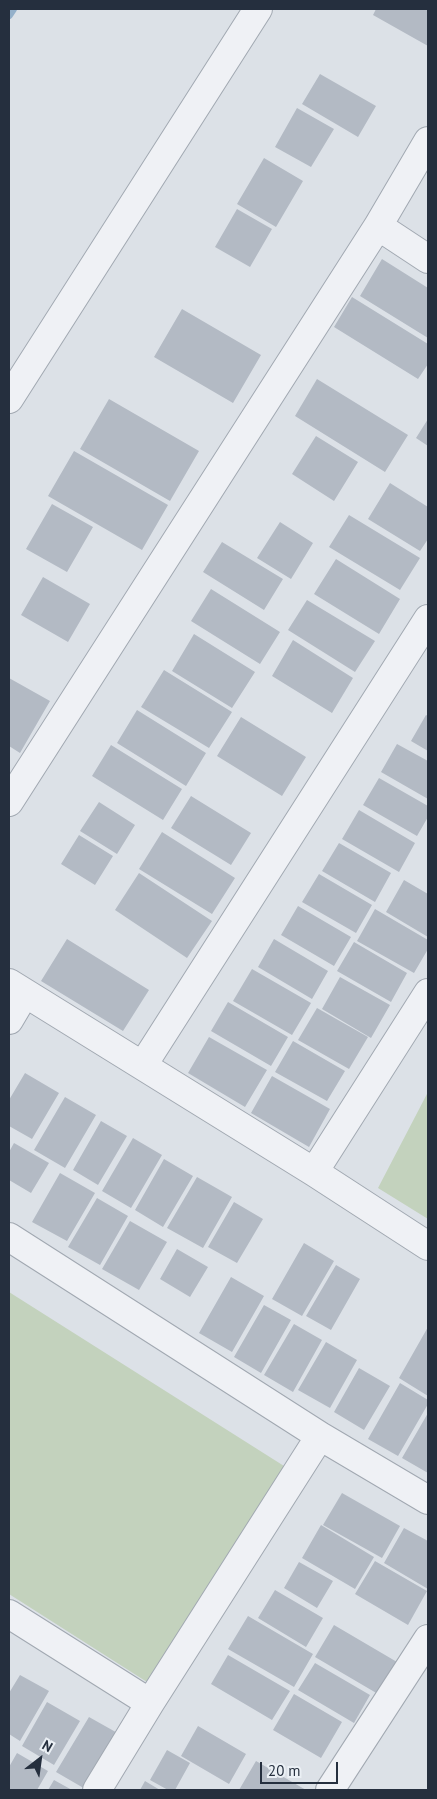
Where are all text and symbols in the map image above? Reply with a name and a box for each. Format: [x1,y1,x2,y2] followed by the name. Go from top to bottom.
[15,1734,65,1784] north arrow
[39,1736,56,1756] text: N
[262,1752,340,1784] scale bar
[268,1761,301,1780] text: 20 m

